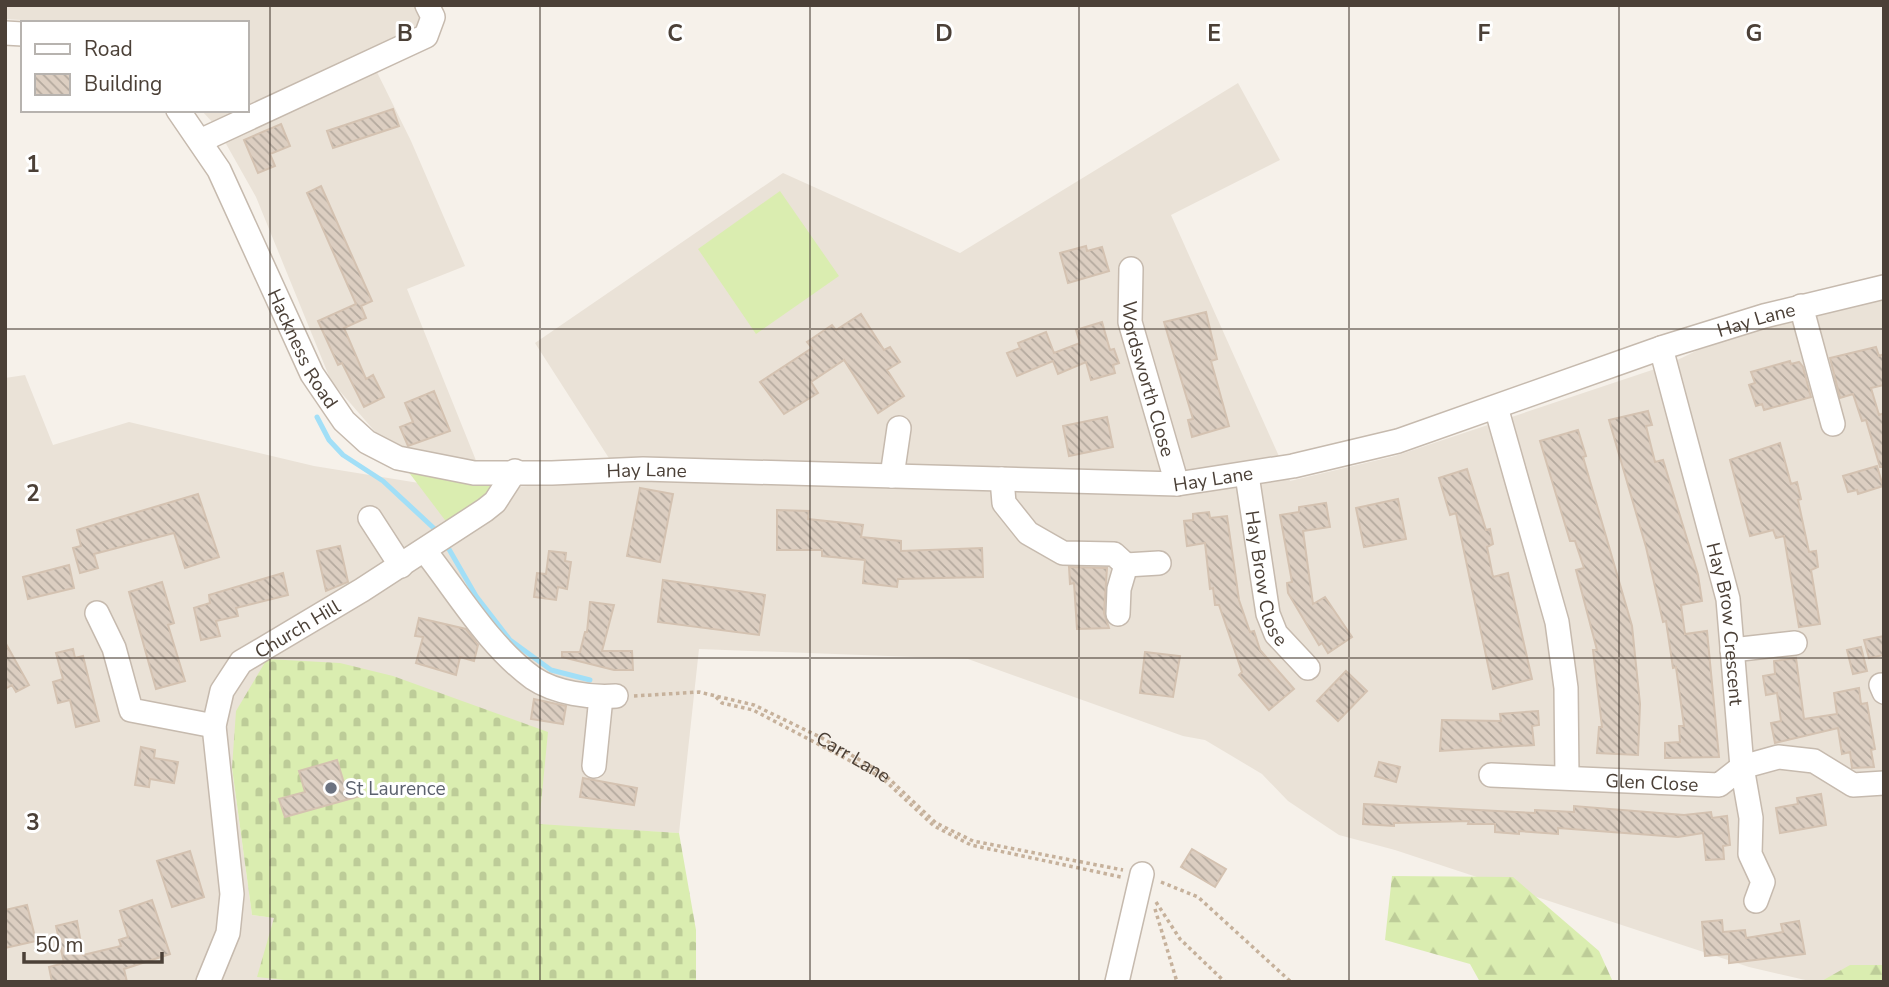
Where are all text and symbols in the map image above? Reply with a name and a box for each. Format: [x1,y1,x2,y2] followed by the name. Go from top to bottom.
[397,18,413,49] text: B
[667,18,683,49] text: C
[935,18,953,49] text: D
[1207,18,1221,49] text: E
[1478,18,1491,49] text: F
[1746,18,1762,49] text: G
[21,21,248,112] legend
[84,35,133,63] text: Road
[84,70,162,98] text: Building
[26,149,40,180] text: 1
[261,285,344,414] street label: Hackness Road
[1714,297,1798,344] street label: Hay Lane
[1116,300,1180,460] street label: Wordsworth Close
[606,457,687,485] street label: Hay Lane
[1171,460,1255,498] street label: Hay Lane
[26,478,40,509] text: 2
[1239,509,1293,652] street label: Hay Brow Close
[1699,540,1749,707] street label: Hay Brow Crescent
[250,594,346,665] street label: Church Hill
[811,725,897,788] street label: Carr Lane
[1605,768,1699,798] street label: Glen Close
[345,776,446,802] place label: St Laurence
[323,780,339,796] marker: St Laurence
[26,807,40,838] text: 3
[24,920,163,964] scale bar
[35,931,84,959] text: 50 m

